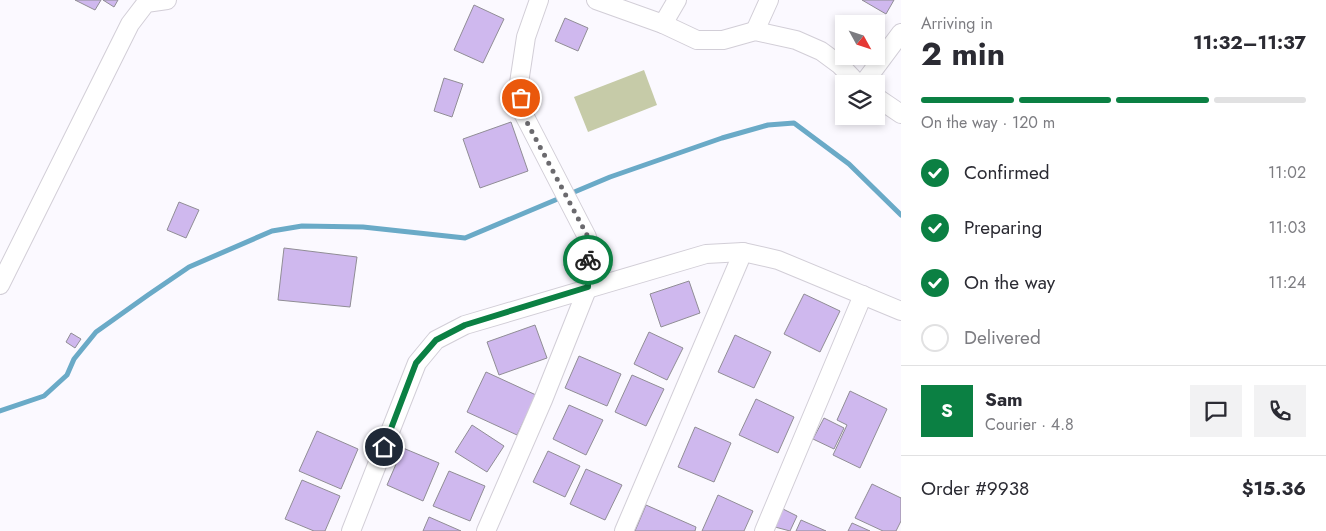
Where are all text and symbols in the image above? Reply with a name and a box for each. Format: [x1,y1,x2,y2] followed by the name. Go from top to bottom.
[921,12,993,35] text: Arriving in
[835,15,885,65] north arrow
[835,15,885,125] map controls
[1193,29,1306,56] text: 11:32–11:37
[921,31,1005,77] text: 2 min
[835,75,885,125] button: layers
[500,77,542,119] pin
[507,84,535,112] icon: bag
[921,111,1055,134] text: On the way · 120 m
[921,159,949,187] icon: check
[964,159,1050,186] text: Confirmed
[1268,161,1306,184] text: 11:02
[921,214,949,242] icon: check
[964,214,1042,241] text: Preparing
[1268,216,1306,239] text: 11:03
[563,235,613,285] courier
[574,246,602,274] icon: bike
[921,269,949,297] icon: check
[964,269,1055,296] text: On the way
[1268,271,1306,294] text: 11:24
[964,324,1041,351] text: Delivered
[1190,385,1242,437] button: chat
[1254,385,1306,437] button: phone
[985,386,1023,413] text: Sam
[941,397,953,424] text: S
[985,413,1074,436] text: Courier · 4.8
[363,426,405,468] pin
[370,433,398,461] icon: home
[921,475,1030,502] text: Order #9938
[1242,475,1306,502] text: $15.36

